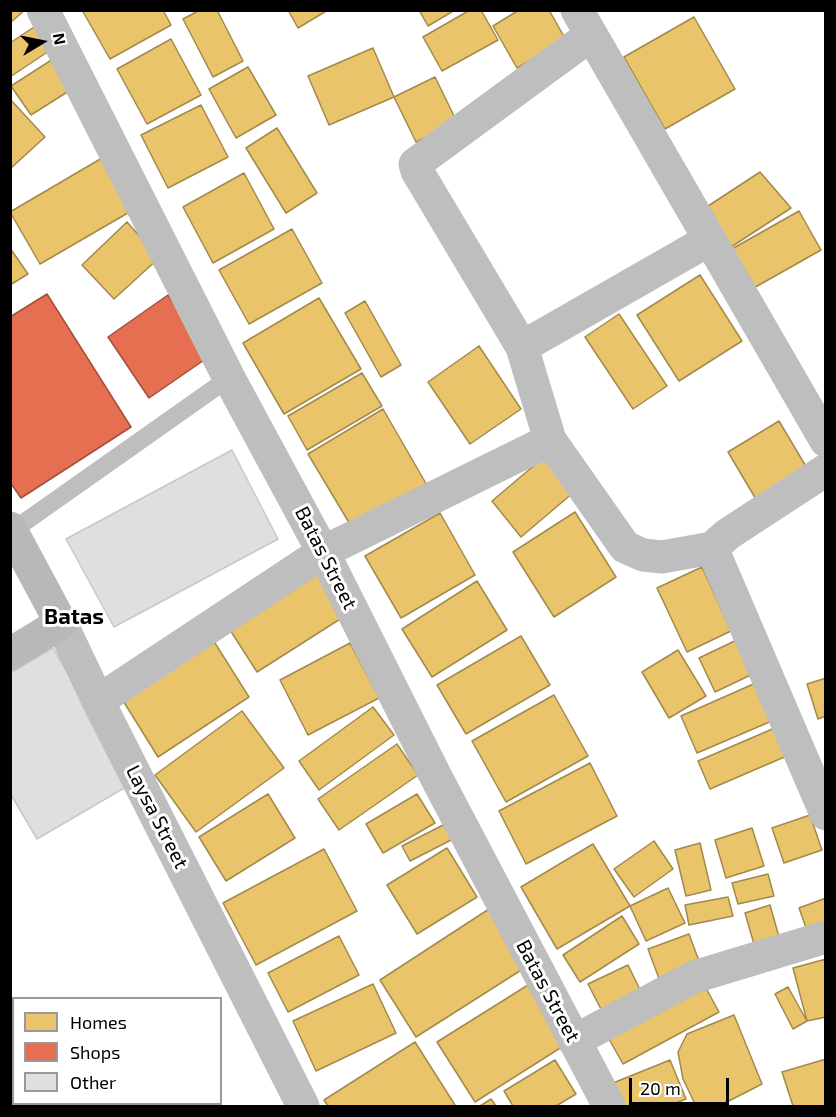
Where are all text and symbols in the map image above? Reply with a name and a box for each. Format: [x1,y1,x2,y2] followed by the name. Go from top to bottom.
[12,12,72,72] north arrow
[50,31,71,46] text: N
[290,503,362,613] street label: Batas Street
[44,604,104,630] district label: Batas
[121,761,193,873] street label: Laysa Street
[511,936,585,1046] street label: Batas Street
[12,997,222,1105] legend
[70,1011,127,1033] text: Homes
[70,1041,120,1063] text: Shops
[632,1066,732,1104] scale bar
[70,1071,116,1093] text: Other
[640,1077,681,1099] text: 20 m

